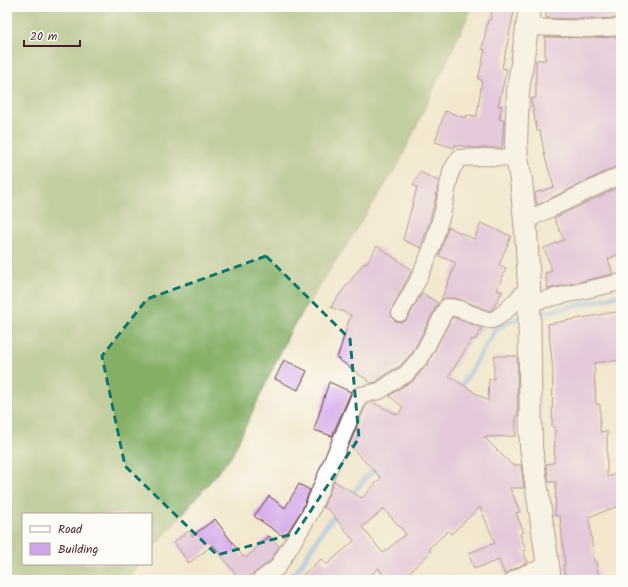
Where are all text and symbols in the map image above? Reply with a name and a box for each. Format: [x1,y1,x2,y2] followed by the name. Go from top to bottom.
[24,22,80,48] scale bar
[30,27,58,46] text: 20 m
[22,513,152,565] legend
[58,520,83,539] text: Road
[58,540,98,559] text: Building

